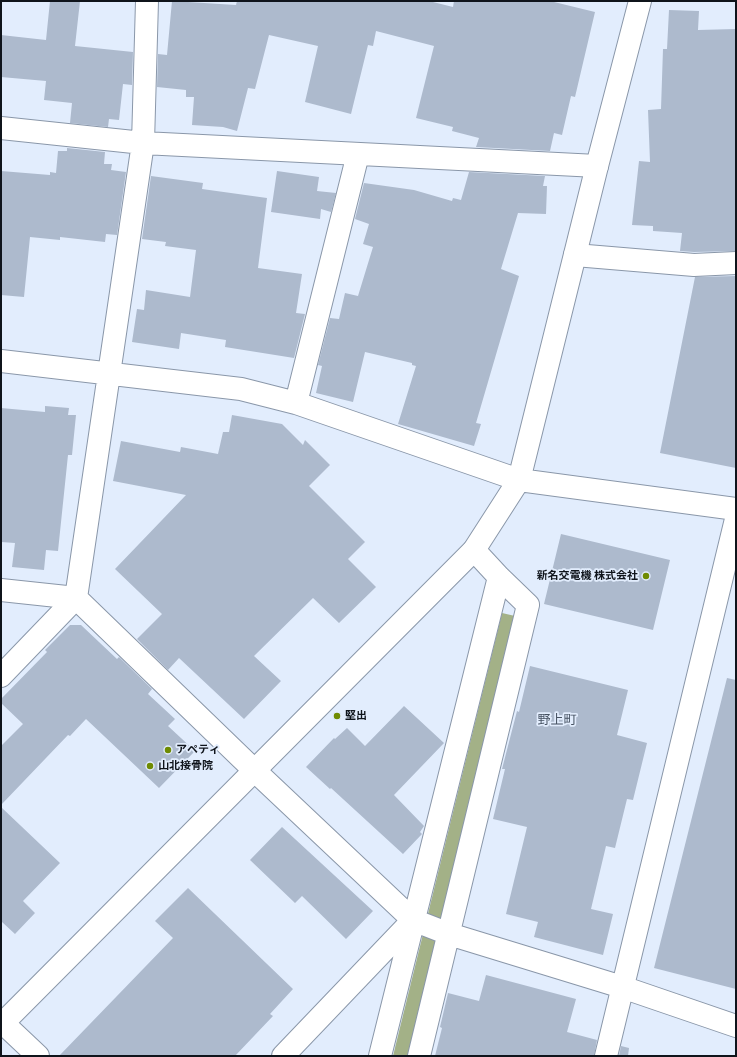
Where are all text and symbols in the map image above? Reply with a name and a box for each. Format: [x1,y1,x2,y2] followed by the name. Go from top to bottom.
[536,569,638,583] place label: 新名交電機 株式会社
[641,571,651,581] marker: 新名交電機 株式会社
[345,709,367,723] place label: 堅出
[332,711,342,721] marker: 堅出
[538,712,576,728] district label: 野上町
[176,743,220,757] place label: アペティ
[163,745,173,755] marker: アペティ
[158,759,213,773] place label: 山北接骨院
[145,761,155,771] marker: 山北接骨院

